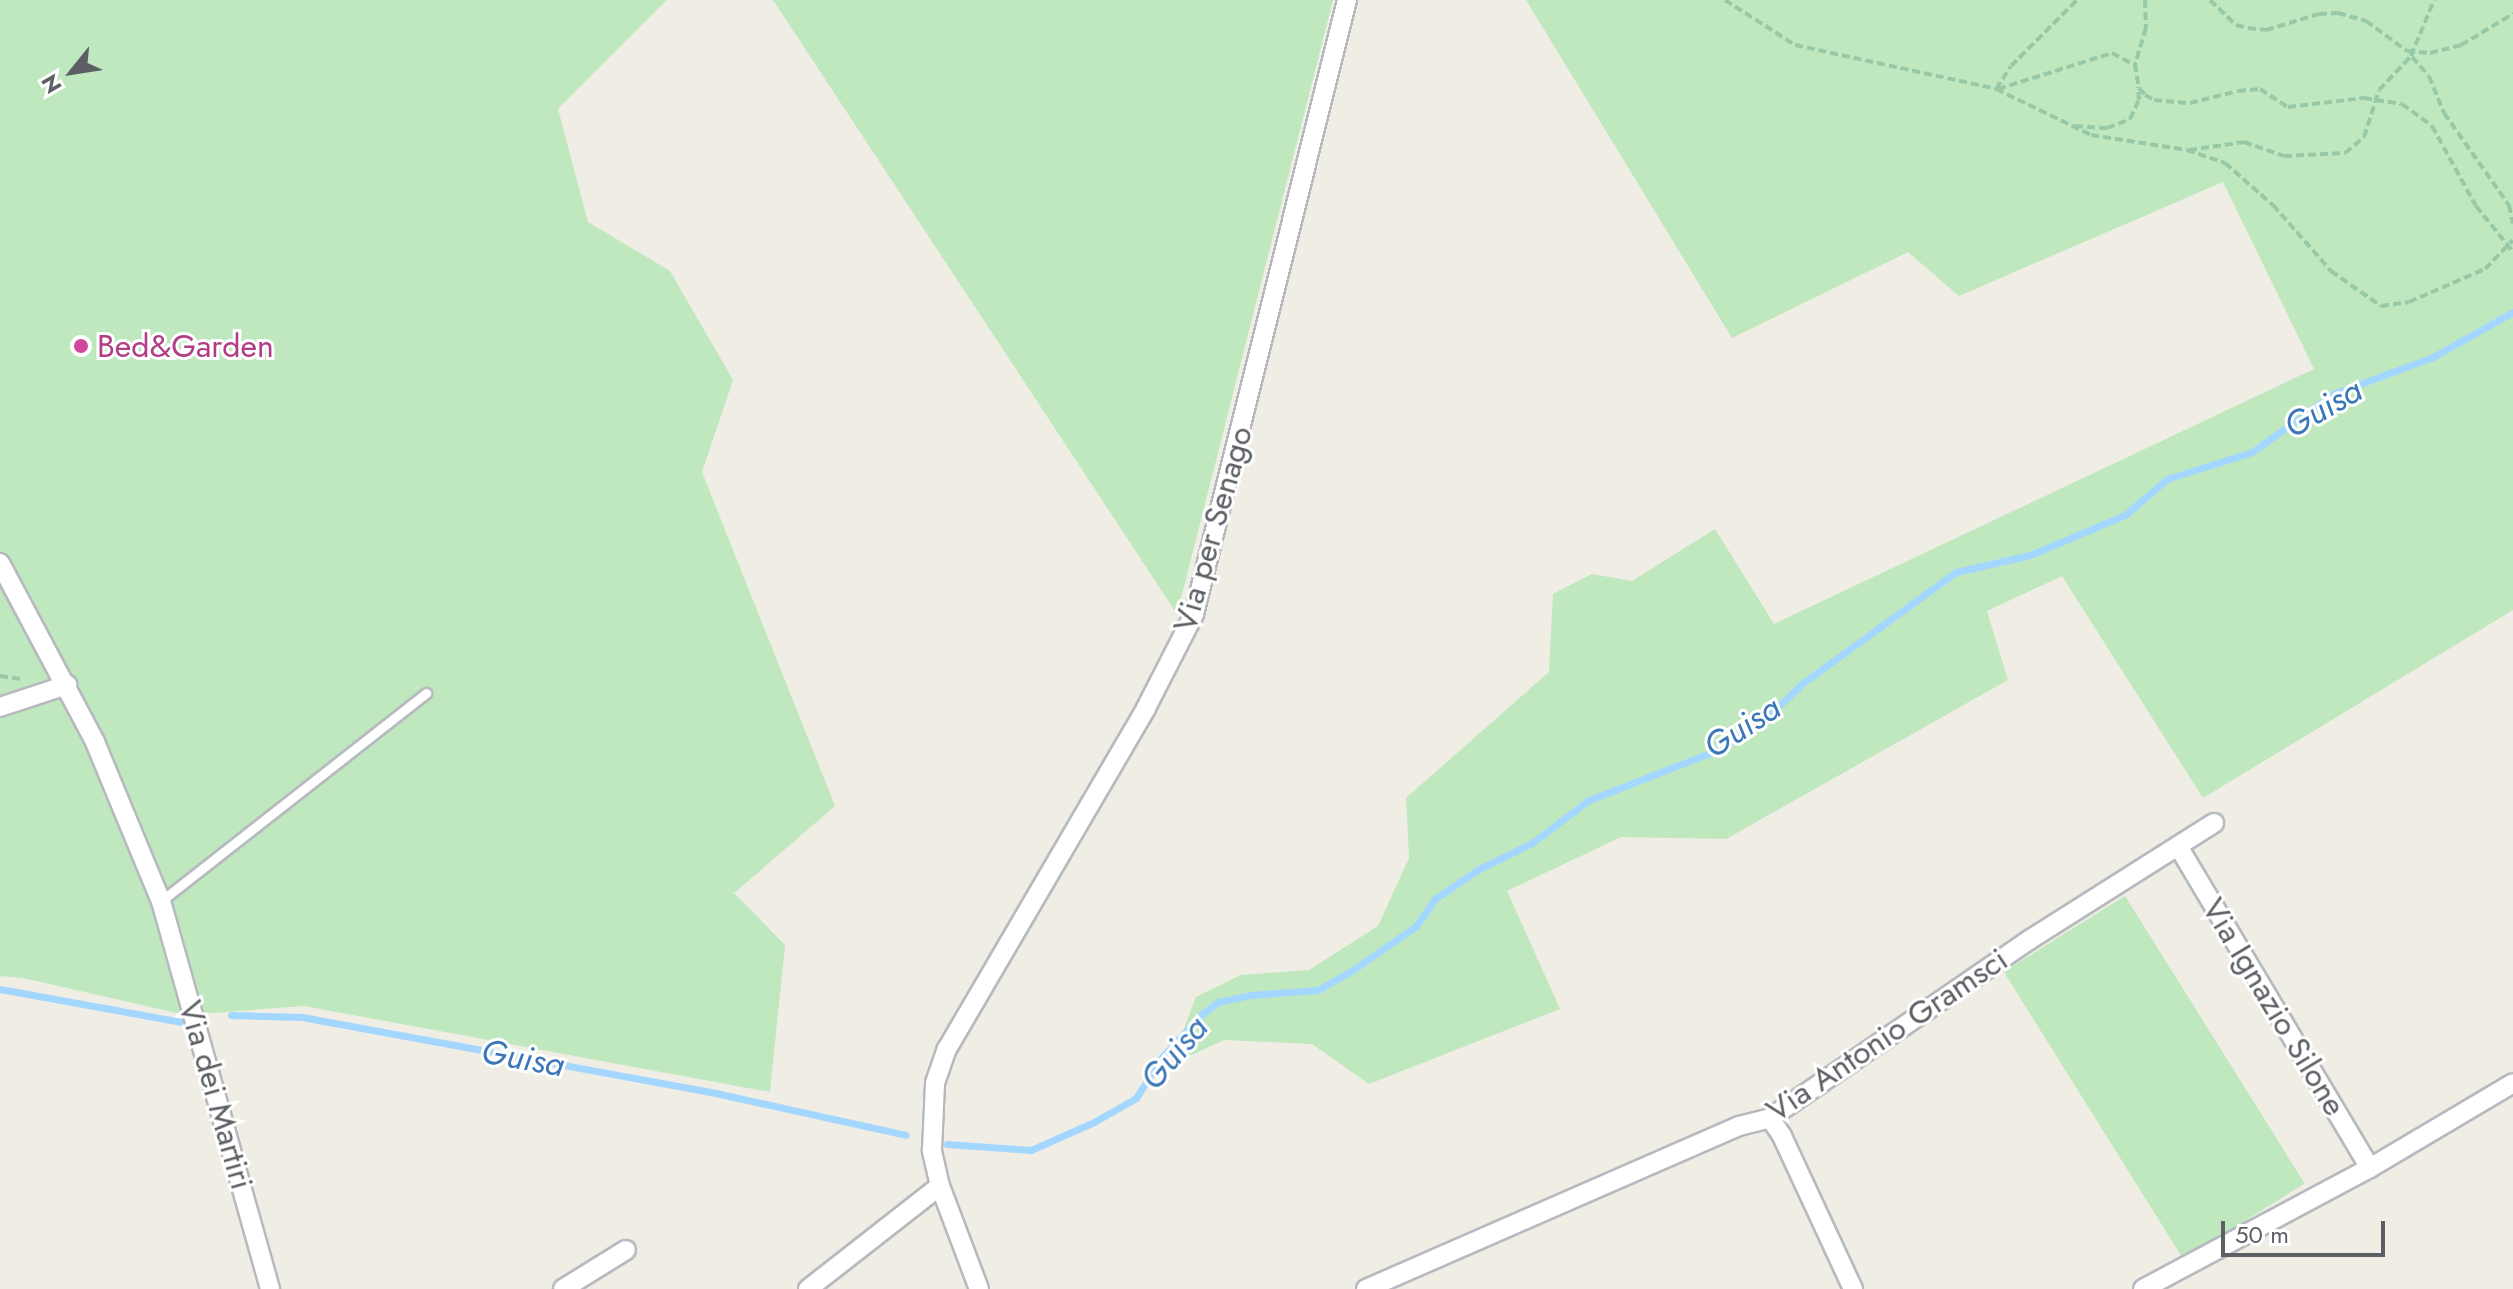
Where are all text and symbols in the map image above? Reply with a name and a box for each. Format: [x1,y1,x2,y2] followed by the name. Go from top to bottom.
[32,32,112,112] north arrow
[33,68,69,100] text: N
[97,327,274,365] place label: Bed&Garden
[72,337,90,355] marker: Bed&Garden
[2277,369,2369,447] water label: Guisa
[1165,422,1261,636] street label: Via per Senago
[1696,687,1788,767] water label: Guisa
[2194,891,2354,1123] street label: Via Ignazio Silone
[1759,940,2015,1130] street label: Via Antonio Gramsci
[171,996,261,1194] street label: Via dei Martiri
[1132,1008,1216,1098] water label: Guisa
[478,1031,568,1085] water label: Guisa
[2225,1205,2389,1255] scale bar
[2235,1217,2289,1252] text: 50 m

